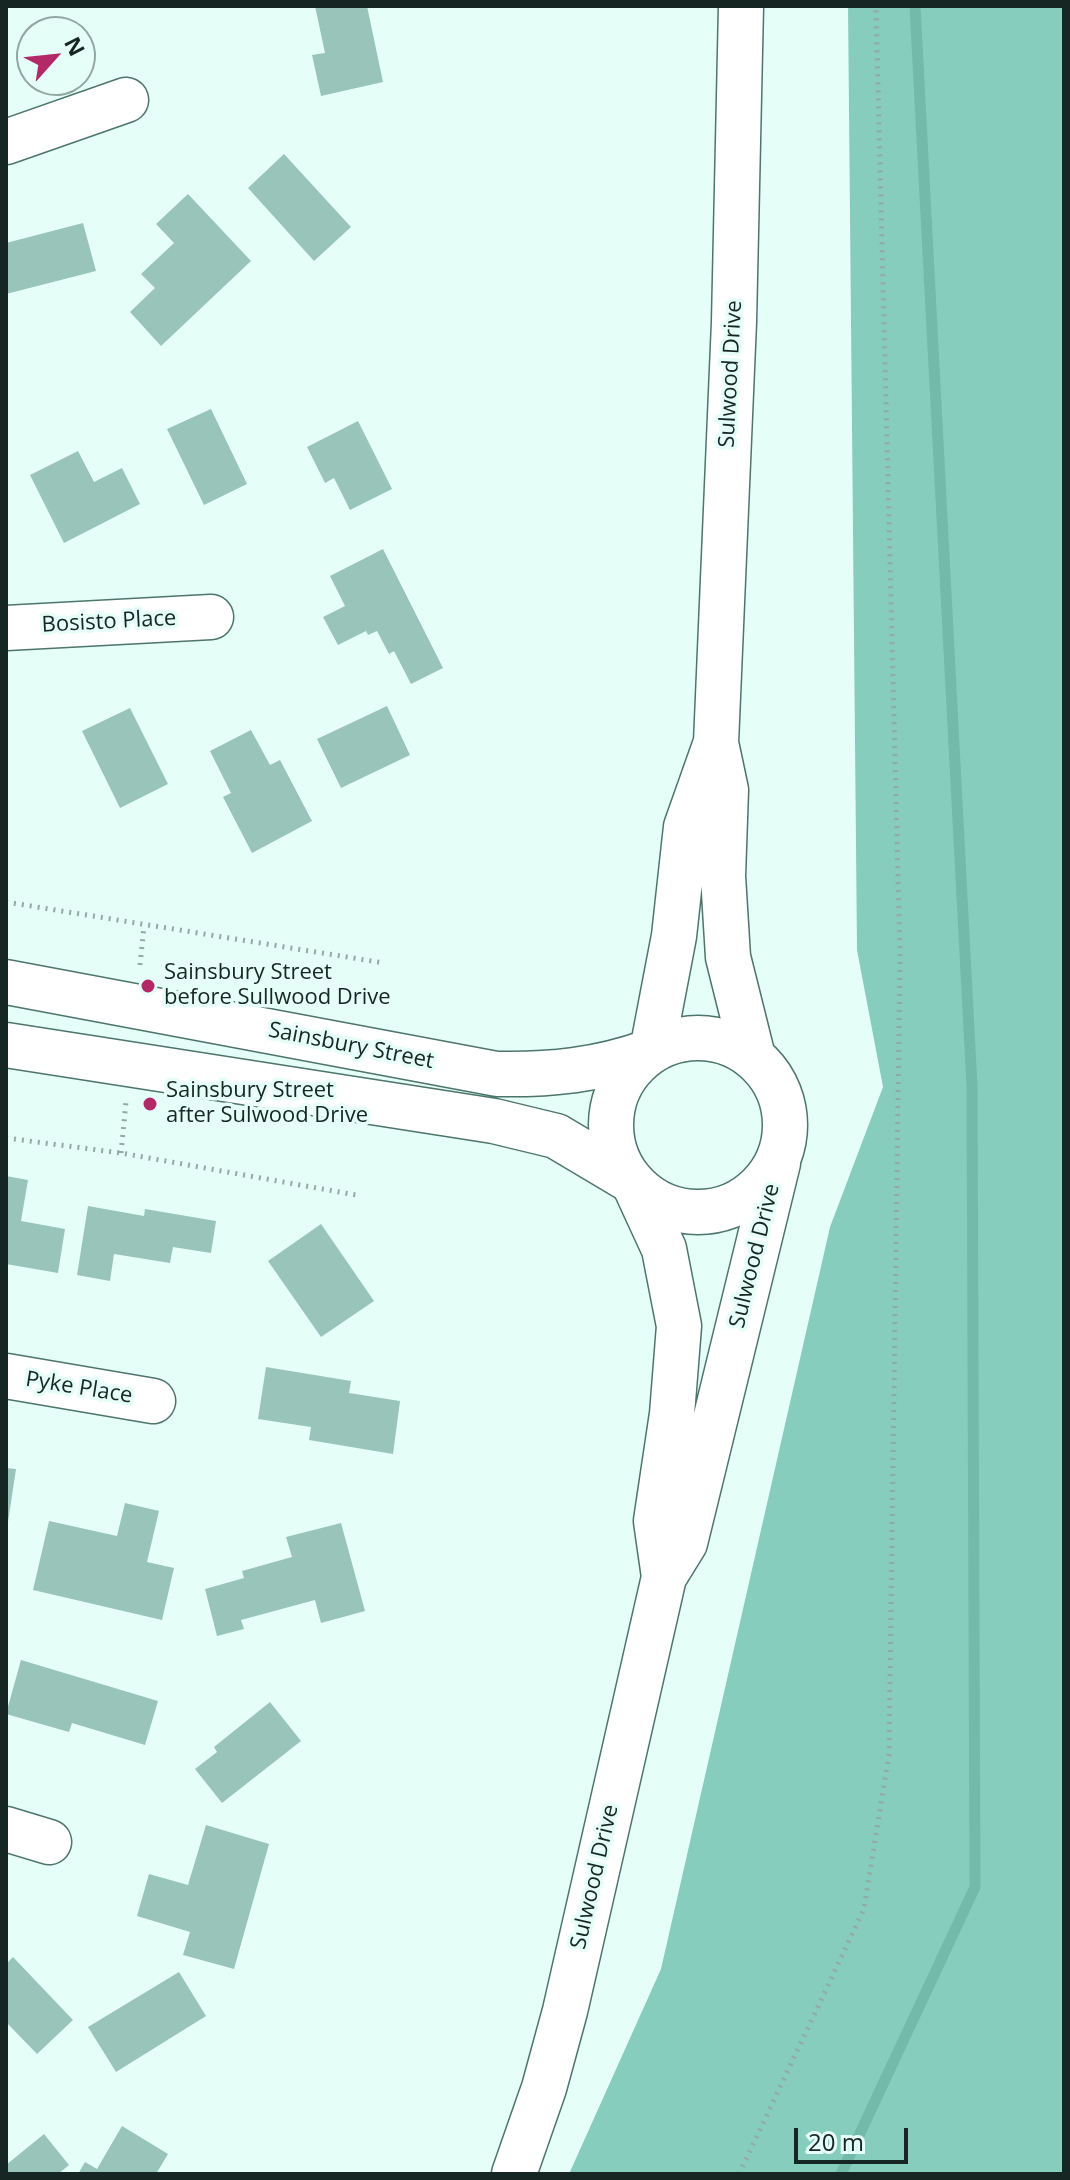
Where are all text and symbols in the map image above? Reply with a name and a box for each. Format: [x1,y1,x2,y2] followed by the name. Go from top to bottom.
[16,16,96,96] north arrow
[58,31,93,61] text: N
[714,300,748,448] street label: Sulwood Drive
[41,605,177,639] street label: Bosisto Place
[164,960,391,1012] place label: Sainsbury Street before Sullwood Drive
[139,977,157,995] marker: Sainsbury Street before Sullwood Drive
[266,1017,436,1075] street label: Sainsbury Street
[166,1078,368,1130] place label: Sainsbury Street after Sulwood Drive
[141,1095,159,1113] marker: Sainsbury Street after Sulwood Drive
[724,1181,786,1331] street label: Sulwood Drive
[24,1367,134,1409] street label: Pyke Place
[566,1802,624,1952] street label: Sulwood Drive
[798,2112,912,2162] scale bar
[808,2125,864,2158] text: 20 m

